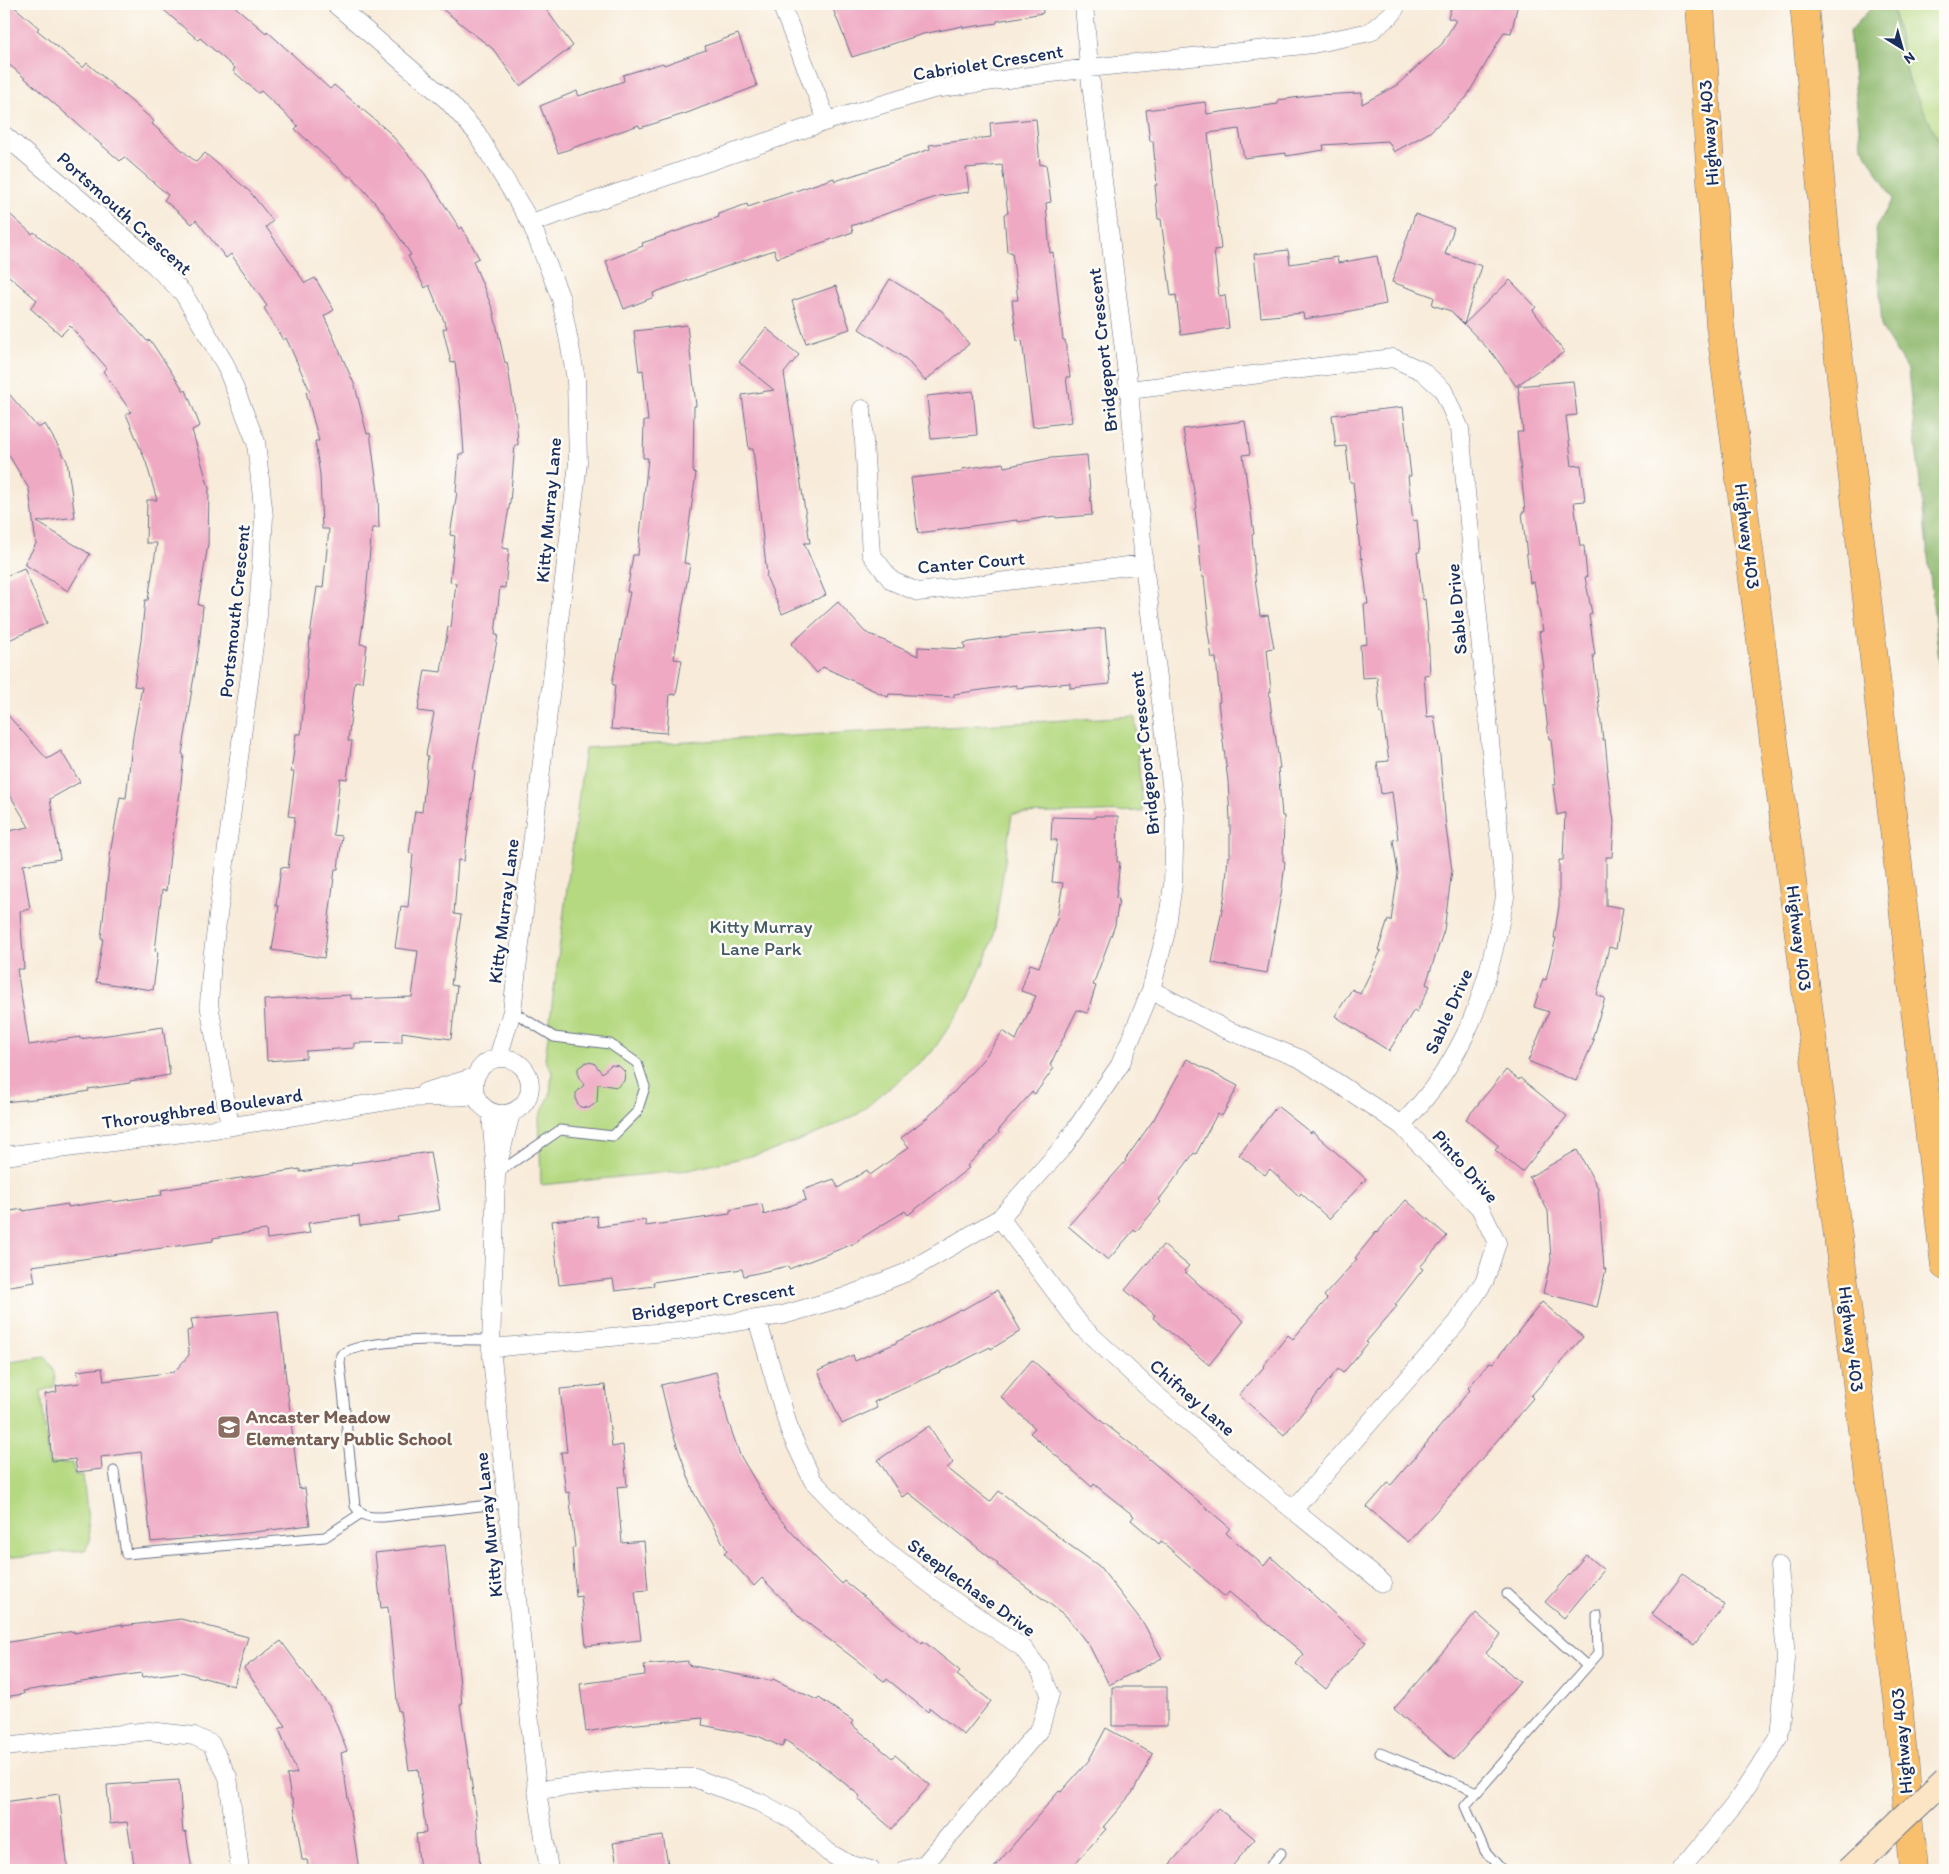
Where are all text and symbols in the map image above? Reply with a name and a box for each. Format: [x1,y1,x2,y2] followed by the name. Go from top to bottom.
[1876,22,1926,72] north arrow
[911,39,1065,86] street label: Cabriolet Crescent
[1901,48,1918,68] text: N
[1693,79,1724,187] street label: Highway 403
[52,147,197,280] street label: Portsmouth Crescent
[1082,267,1123,433] street label: Bridgeport Crescent
[531,436,566,584] street label: Kitty Murray Lane
[1730,482,1765,590] street label: Highway 403
[214,523,255,699] street label: Portsmouth Crescent
[916,546,1026,579] street label: Canter Court
[1441,562,1472,655] street label: Sable Drive
[1124,670,1165,836] street label: Bridgeport Crescent
[483,837,524,985] street label: Kitty Murray Lane
[1782,884,1817,992] street label: Highway 403
[710,915,813,960] park label: Kitty Murray Lane Park
[1419,965,1478,1058] street label: Sable Drive
[100,1083,304,1134] street label: Thoroughbred Boulevard
[1428,1125,1504,1208] street label: Pinto Drive
[630,1277,796,1326] street label: Bridgeport Crescent
[1834,1285,1869,1393] street label: Highway 403
[1145,1354,1240,1441] street label: Chifney Lane
[245,1405,453,1450] place label: Ancaster Meadow Elementary Public School
[216,1414,242,1440] school or university icon: Ancaster Meadow Elementary Public School
[469,1451,508,1599] street label: Kitty Murray Lane
[903,1533,1040,1642] street label: Steeplechase Drive
[1885,1687,1918,1795] street label: Highway 403

